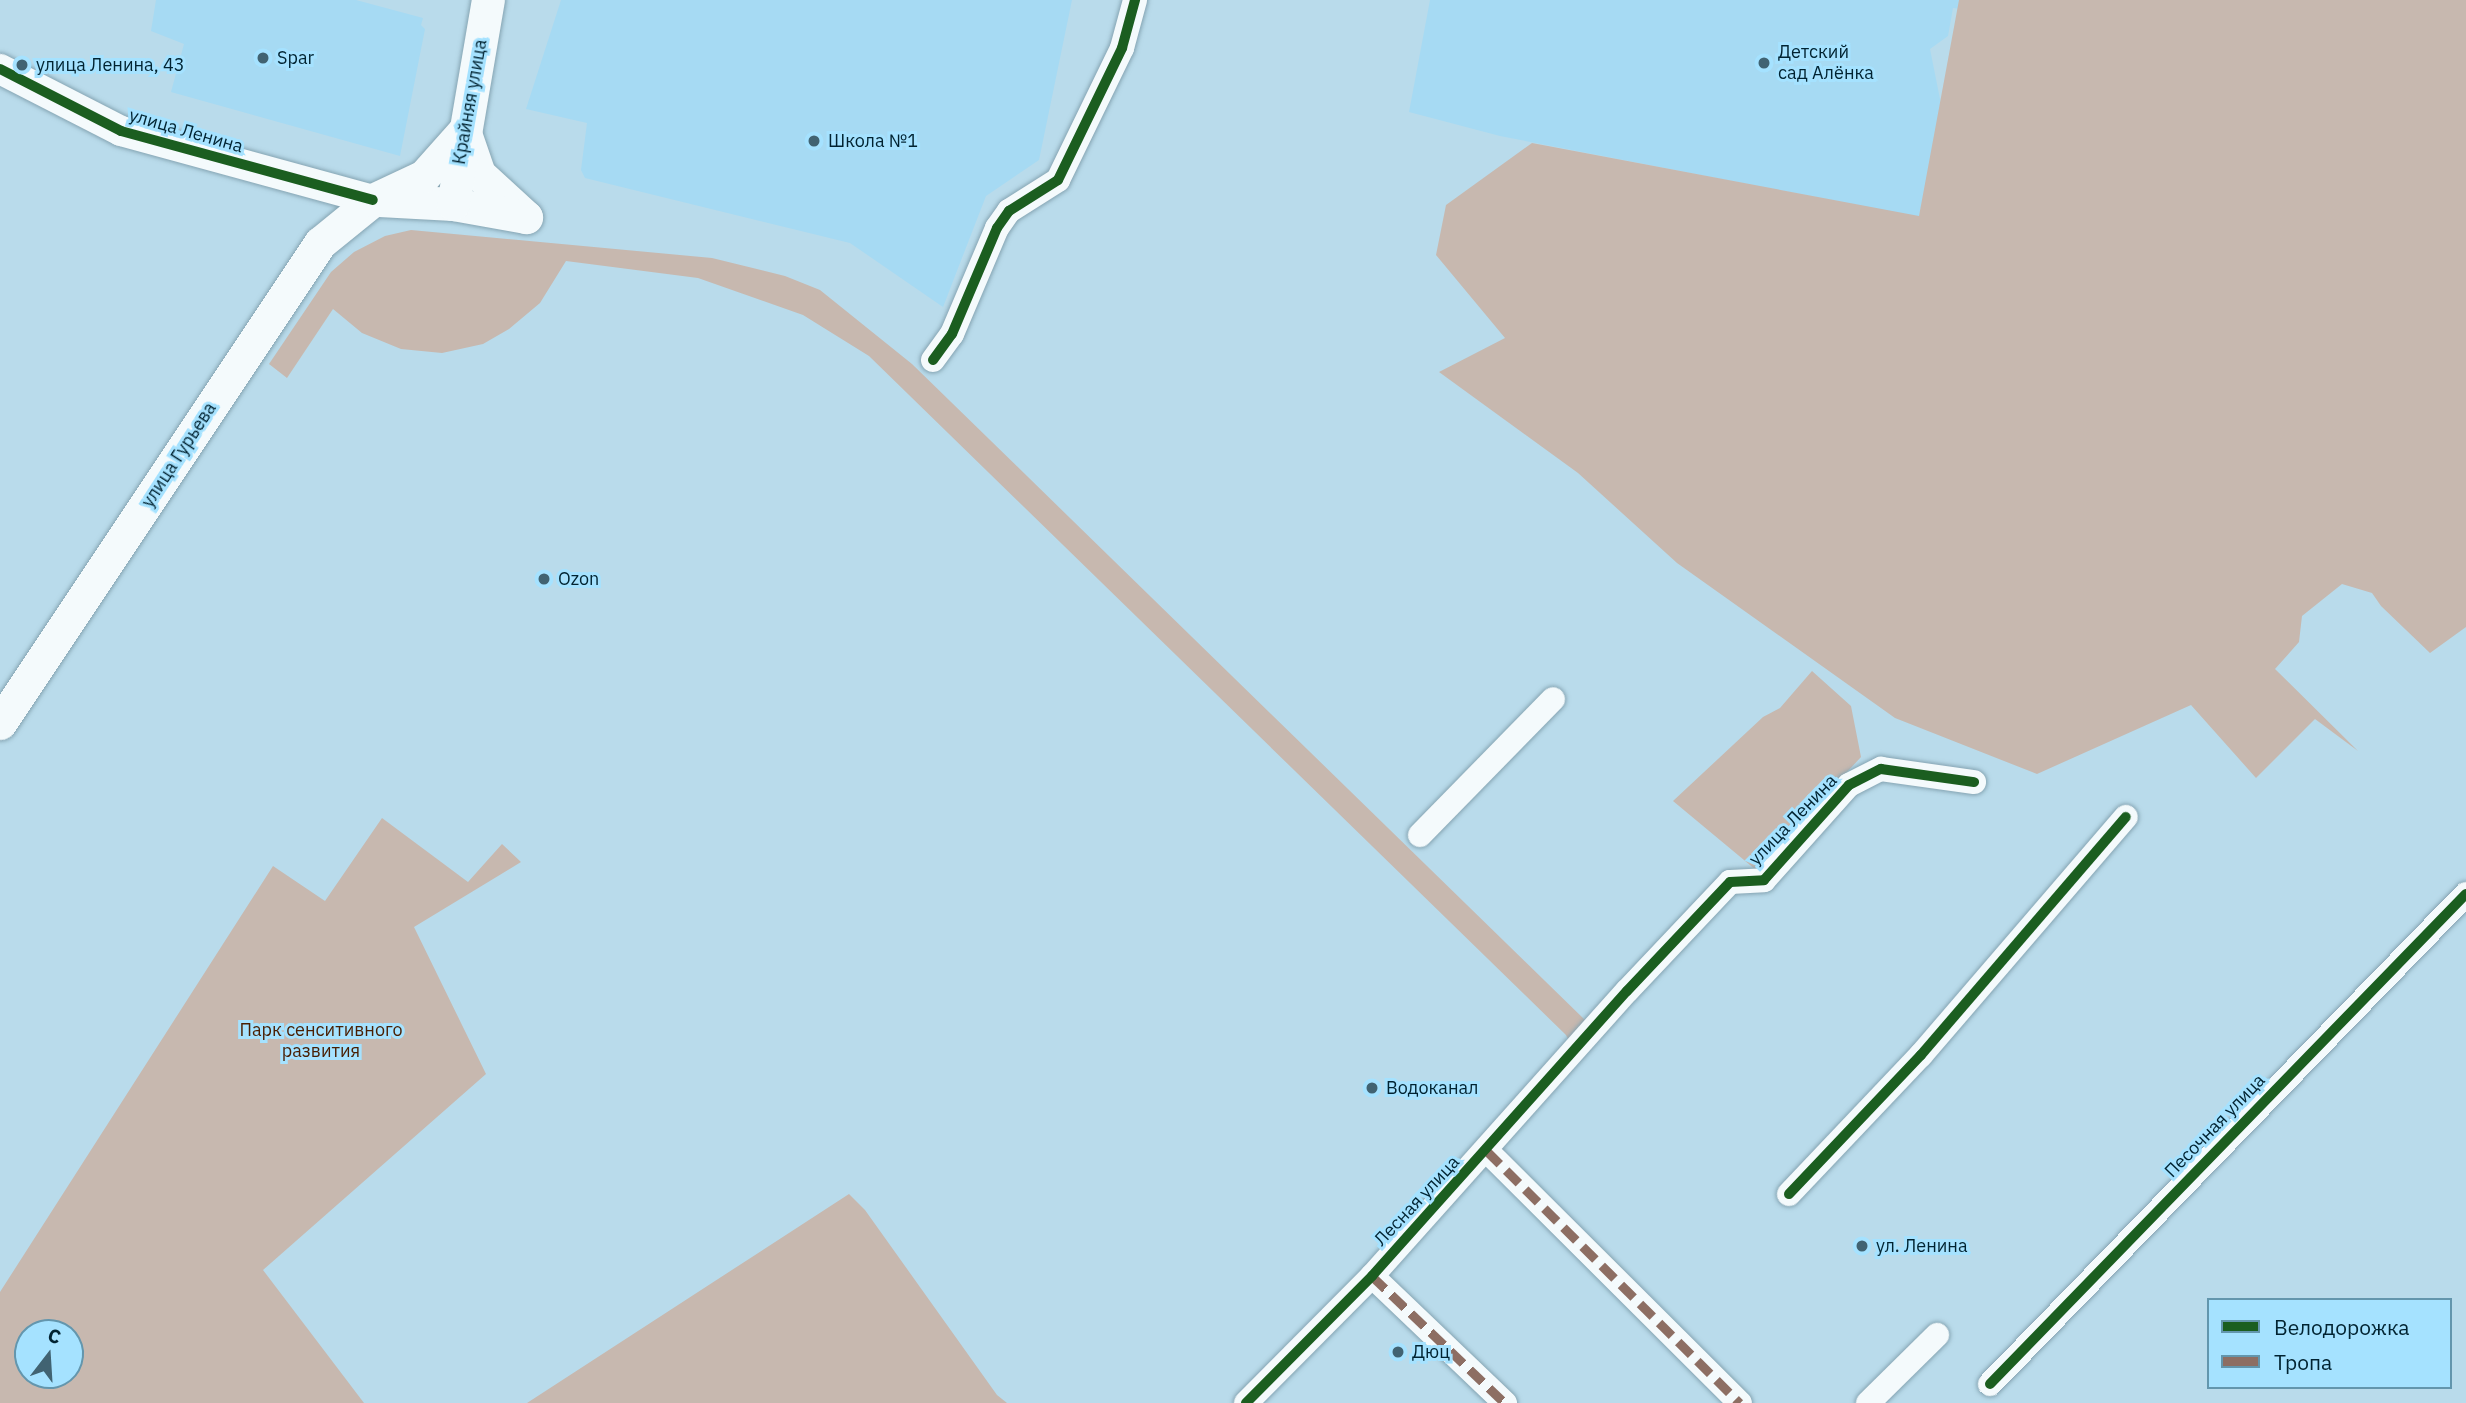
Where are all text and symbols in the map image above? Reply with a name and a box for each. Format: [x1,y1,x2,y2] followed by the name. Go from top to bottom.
[448,38,492,166] street label: Крайняя улица
[1778,42,1874,84] place label: Детский сад Алёнка
[277,47,314,69] place label: Spar
[255,50,271,66] marker: Spar
[36,54,185,76] place label: улица Ленина, 43
[1756,55,1772,71] marker: Детский сад Алёнка
[14,57,30,73] marker: улица Ленина, 43
[126,104,246,158] street label: улица Ленина
[828,130,918,152] place label: Школа №1
[806,133,822,149] marker: Школа №1
[137,399,221,511] street label: улица Гурьева
[558,568,599,590] place label: Ozon
[536,571,552,587] marker: Ozon
[1744,770,1842,870] street label: улица Ленина
[239,1020,403,1062] park label: Парк сенситивного развития
[2160,1070,2270,1182] street label: Песочная улица
[1386,1077,1479,1099] place label: Водоканал
[1364,1080,1380,1096] marker: Водоканал
[1370,1152,1464,1250] street label: Лесная улица
[1876,1235,1968,1257] place label: ул. Ленина
[1854,1238,1870,1254] marker: ул. Ленина
[2207,1298,2452,1389] legend
[2274,1313,2409,1341] text: Велодорожка
[14,1319,84,1389] north arrow
[45,1323,64,1349] text: С
[1412,1341,1450,1363] place label: Дюц
[1390,1344,1406,1360] marker: Дюц
[2274,1348,2332,1376] text: Тропа

